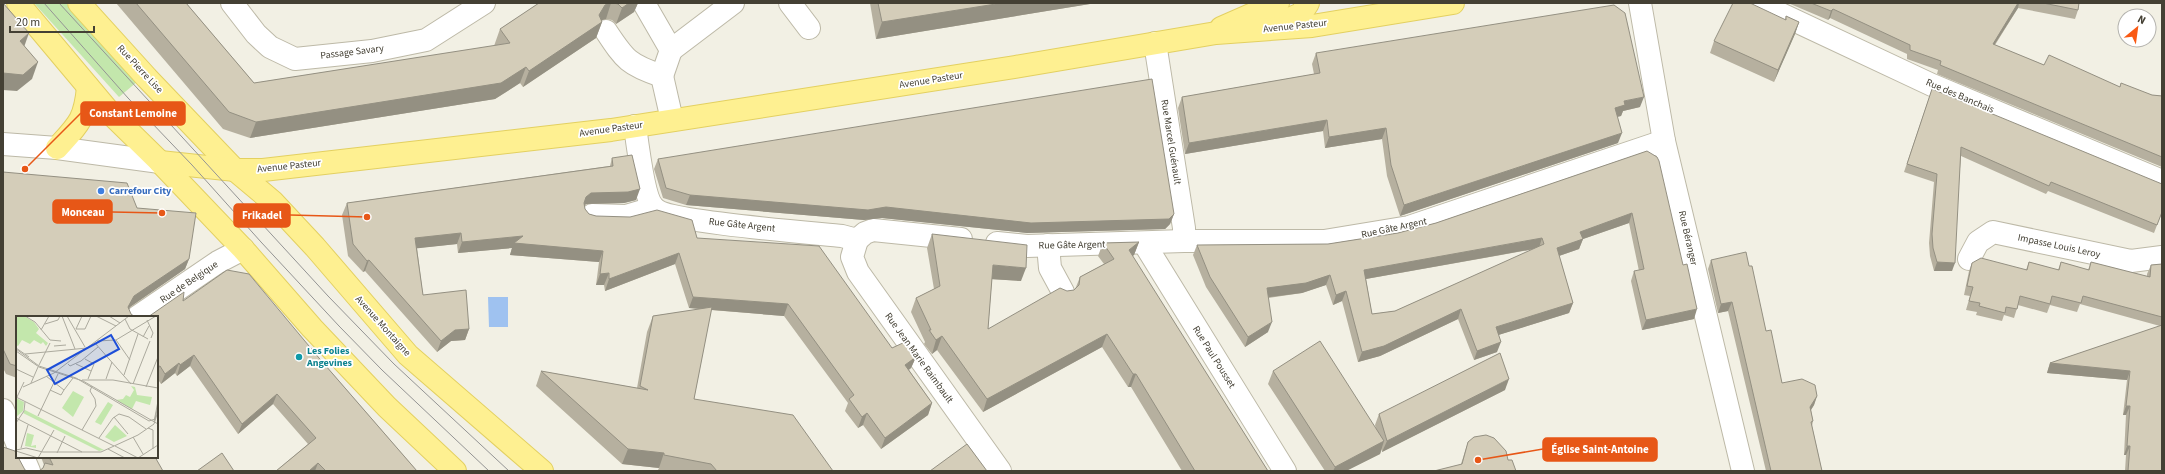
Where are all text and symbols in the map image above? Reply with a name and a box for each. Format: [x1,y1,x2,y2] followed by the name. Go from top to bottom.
[10,8,94,34] scale bar
[2117,8,2157,48] north arrow
[2135,11,2148,28] text: N
[16,14,40,31] text: 20 m
[1262,16,1328,36] street label: Avenue Pasteur
[319,41,385,63] street label: Passage Savary
[114,42,166,96] street label: Rue Pierre Lise
[898,68,964,92] street label: Avenue Pasteur
[1924,75,1996,117] street label: Rue des Banchais
[1157,98,1185,186] street label: Rue Marcel Guénault
[81,102,185,125] callout: Constant Lemoine
[89,106,177,121] text: Constant Lemoine
[578,118,644,140] street label: Avenue Pasteur
[256,156,322,176] street label: Avenue Pasteur
[109,184,172,198] place label: Carrefour City
[96,186,106,196] marker: Carrefour City
[53,200,112,223] callout: Monceau
[234,204,290,227] callout: Frikadel
[61,205,105,220] text: Monceau
[242,208,283,223] text: Frikadel
[1675,209,1701,267] street label: Rue Béranger
[1360,214,1429,242] street label: Rue Gâte Argent
[708,215,777,236] street label: Rue Gâte Argent
[2016,230,2102,262] street label: Impasse Louis Leroy
[1038,237,1106,253] street label: Rue Gâte Argent
[157,257,221,307] street label: Rue de Belgique
[352,293,414,359] street label: Avenue Montaigne
[881,310,957,407] street label: Rue Jean Marie Raimbault
[16,316,158,458] inset map
[1189,323,1239,391] street label: Rue Paul Pousset
[306,344,353,370] place label: Les Folies Angevines
[294,352,304,362] marker: Les Folies Angevines
[1543,438,1657,461] callout: Église Saint-Antoine
[1551,442,1649,457] text: Église Saint-Antoine

